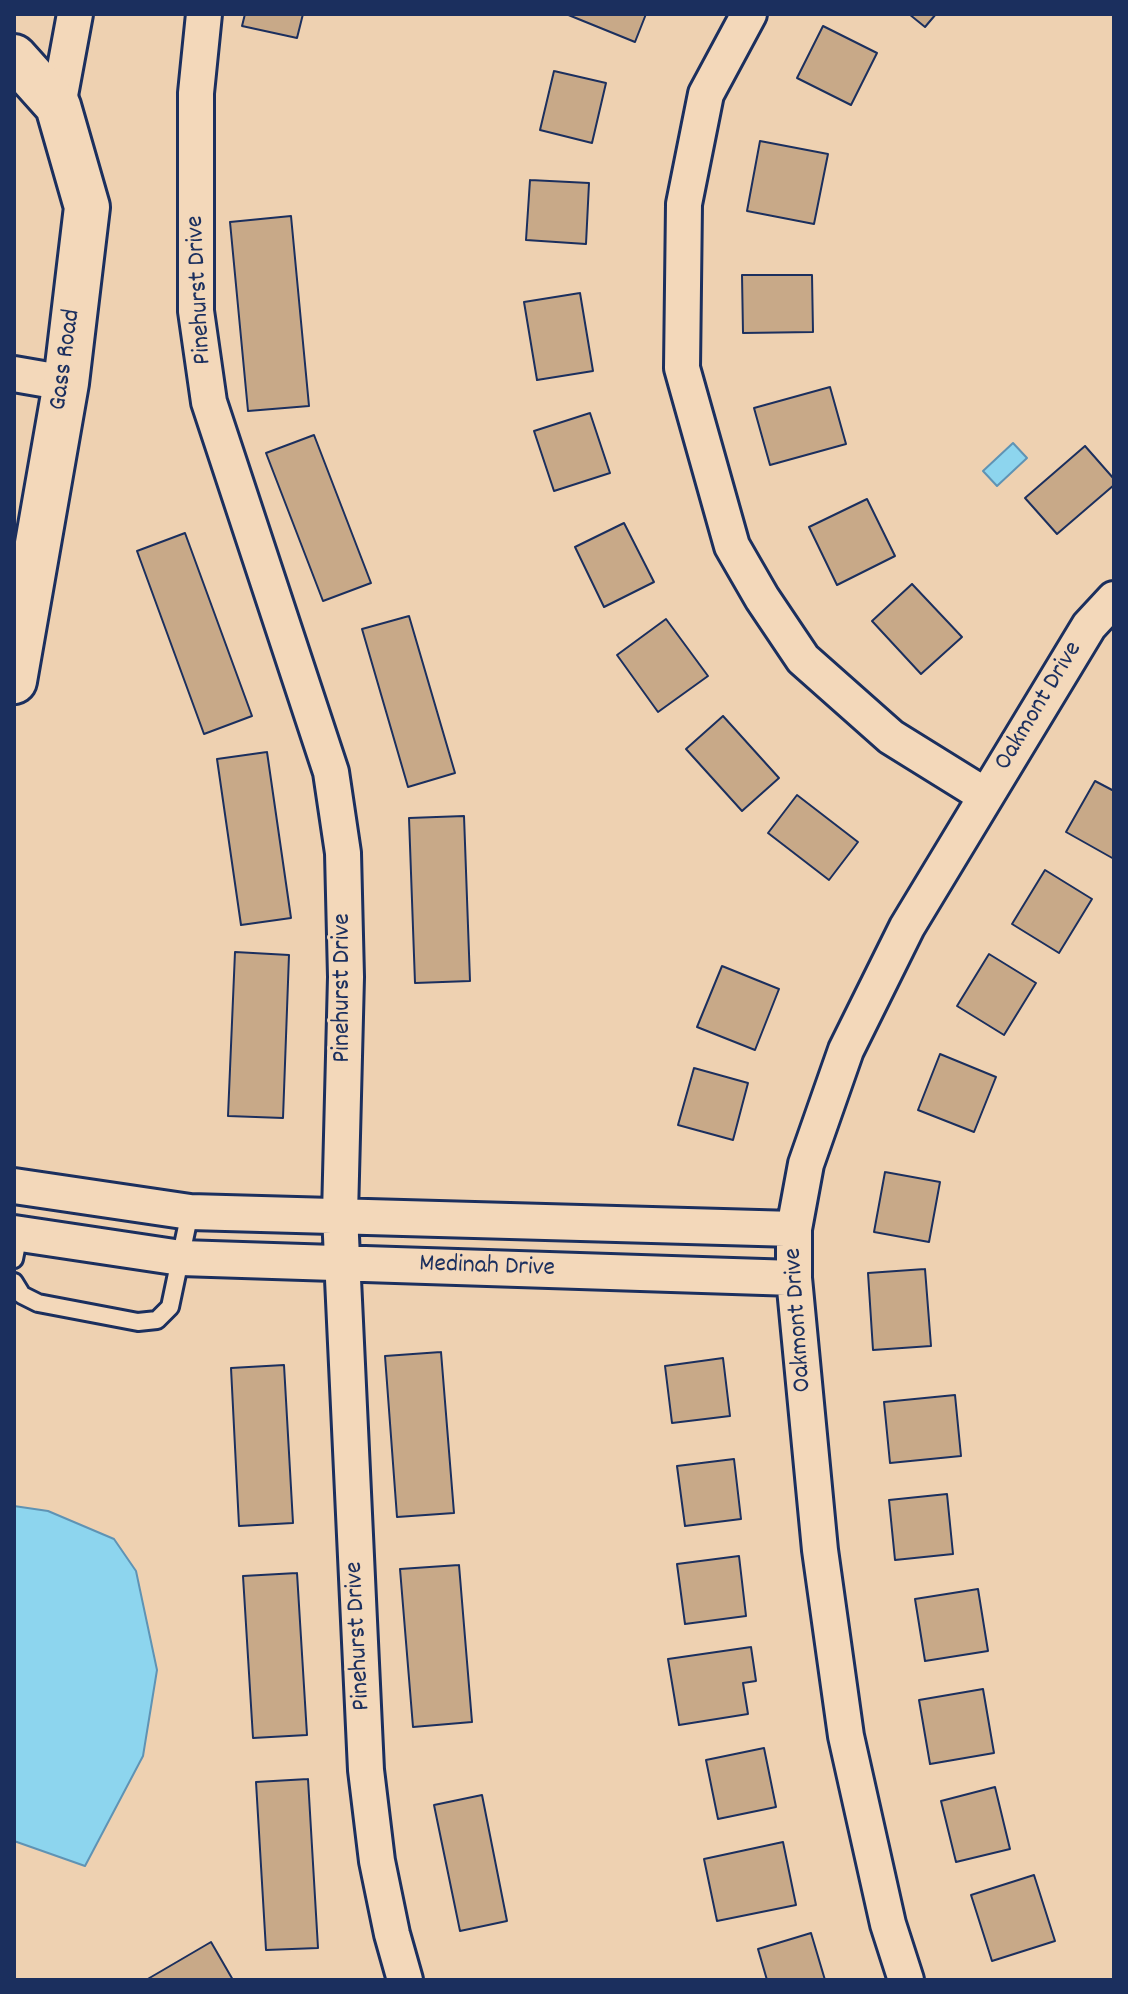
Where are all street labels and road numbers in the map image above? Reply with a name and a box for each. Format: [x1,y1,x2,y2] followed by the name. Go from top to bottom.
[182,215,220,365] street label: Pinehurst Drive
[44,307,90,413] street label: Gass Road
[989,637,1091,777] street label: Oakmont Drive
[328,913,360,1063] street label: Pinehurst Drive
[779,1247,821,1393] street label: Oakmont Drive
[419,1250,555,1286] street label: Medinah Drive
[341,1561,379,1711] street label: Pinehurst Drive

